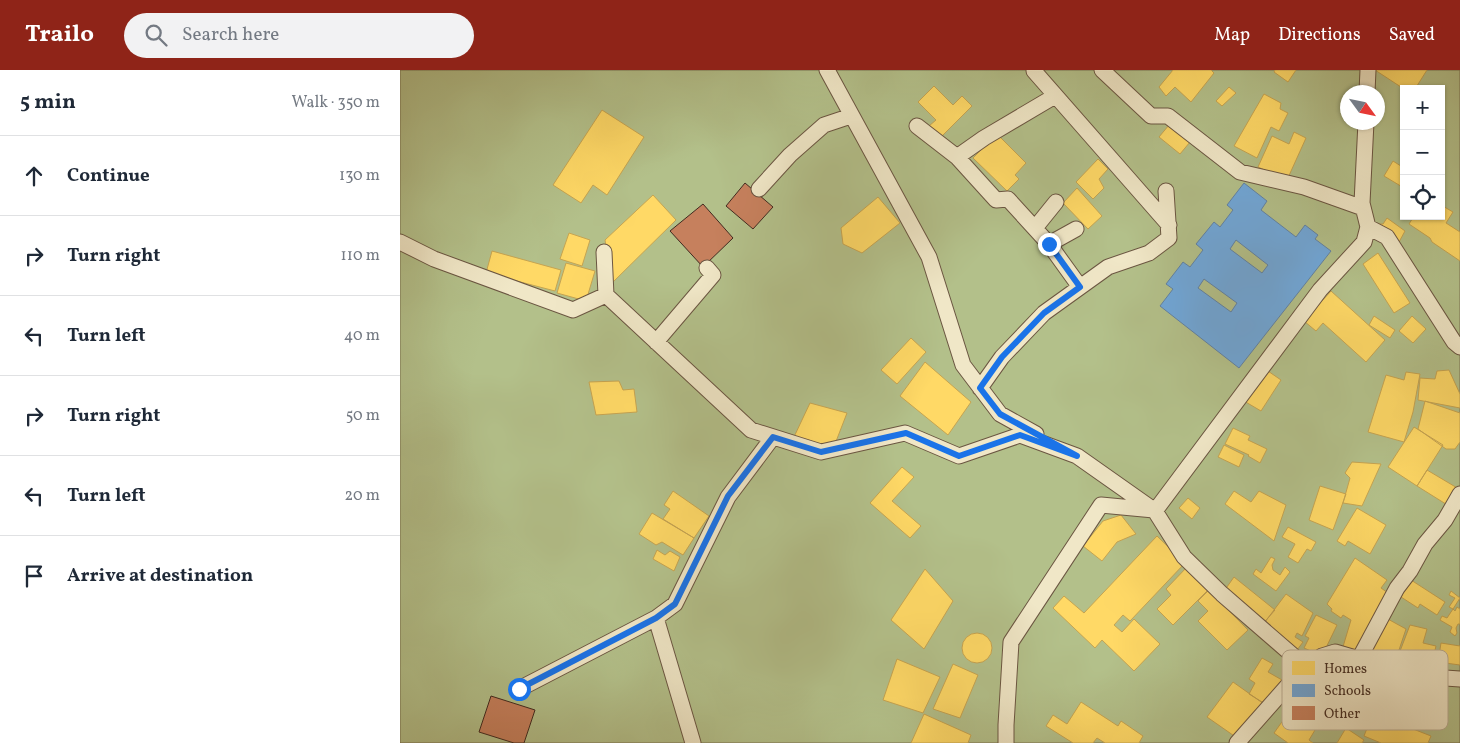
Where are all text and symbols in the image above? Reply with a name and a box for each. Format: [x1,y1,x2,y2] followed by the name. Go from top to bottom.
[124,13,474,58] search box
[25,18,94,52] text: Trailo
[142,21,170,49] icon: search
[182,22,279,48] text: Search here
[1214,23,1250,48] text: Map
[1278,23,1361,48] text: Directions
[1389,23,1435,48] text: Saved
[1340,85,1385,130] north arrow
[1400,85,1445,220] map controls
[1400,85,1445,130] button: +
[20,88,76,117] text: 5 min
[292,92,380,114] text: Walk · 350 m
[1400,130,1445,175] button: −
[20,162,48,190] icon: ahead
[67,163,150,189] text: Continue
[339,165,380,187] text: 130 m
[1400,175,1445,220] button: locate
[1038,233,1061,256] route end
[20,242,48,270] icon: right
[67,243,160,269] text: Turn right
[341,245,380,267] text: 110 m
[20,322,48,350] icon: left
[67,323,146,349] text: Turn left
[344,325,380,347] text: 40 m
[20,402,48,430] icon: right
[67,403,160,429] text: Turn right
[346,405,380,427] text: 50 m
[20,482,48,510] icon: left
[67,483,146,509] text: Turn left
[345,485,380,507] text: 20 m
[20,562,48,590] icon: arrive
[67,563,253,589] text: Arrive at destination
[1282,650,1448,730] legend
[1324,660,1367,679] text: Homes
[508,678,531,701] route start
[1324,682,1371,701] text: Schools
[1324,705,1360,724] text: Other

